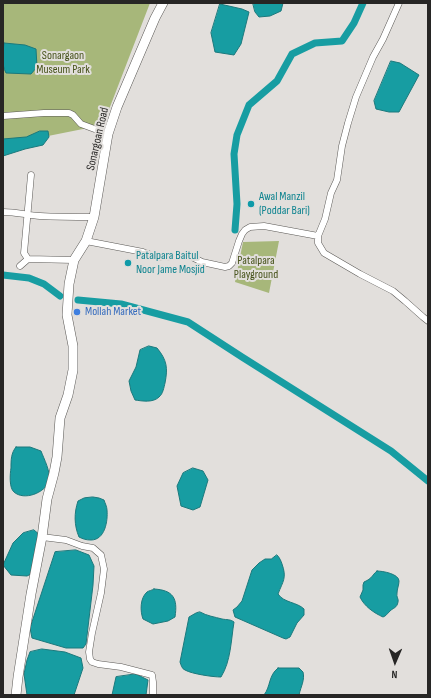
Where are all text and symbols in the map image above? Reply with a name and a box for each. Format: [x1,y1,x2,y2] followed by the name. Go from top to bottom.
[36,49,90,77] park label: Sonargaon Museum Park
[84,106,112,172] street label: Sonargoan Road
[259,190,310,218] place label: Awal Manzil (Poddar Bari)
[246,199,256,209] marker: Awal Manzil (Poddar Bari)
[136,249,205,277] place label: Patalpara Baitul Noor Jame Mosjid
[234,254,278,282] park label: Patalpara Playground
[123,258,133,268] marker: Patalpara Baitul Noor Jame Mosjid
[85,305,141,319] place label: Mollah Market
[72,307,82,317] marker: Mollah Market
[375,642,415,682] north arrow
[391,668,398,681] text: N

